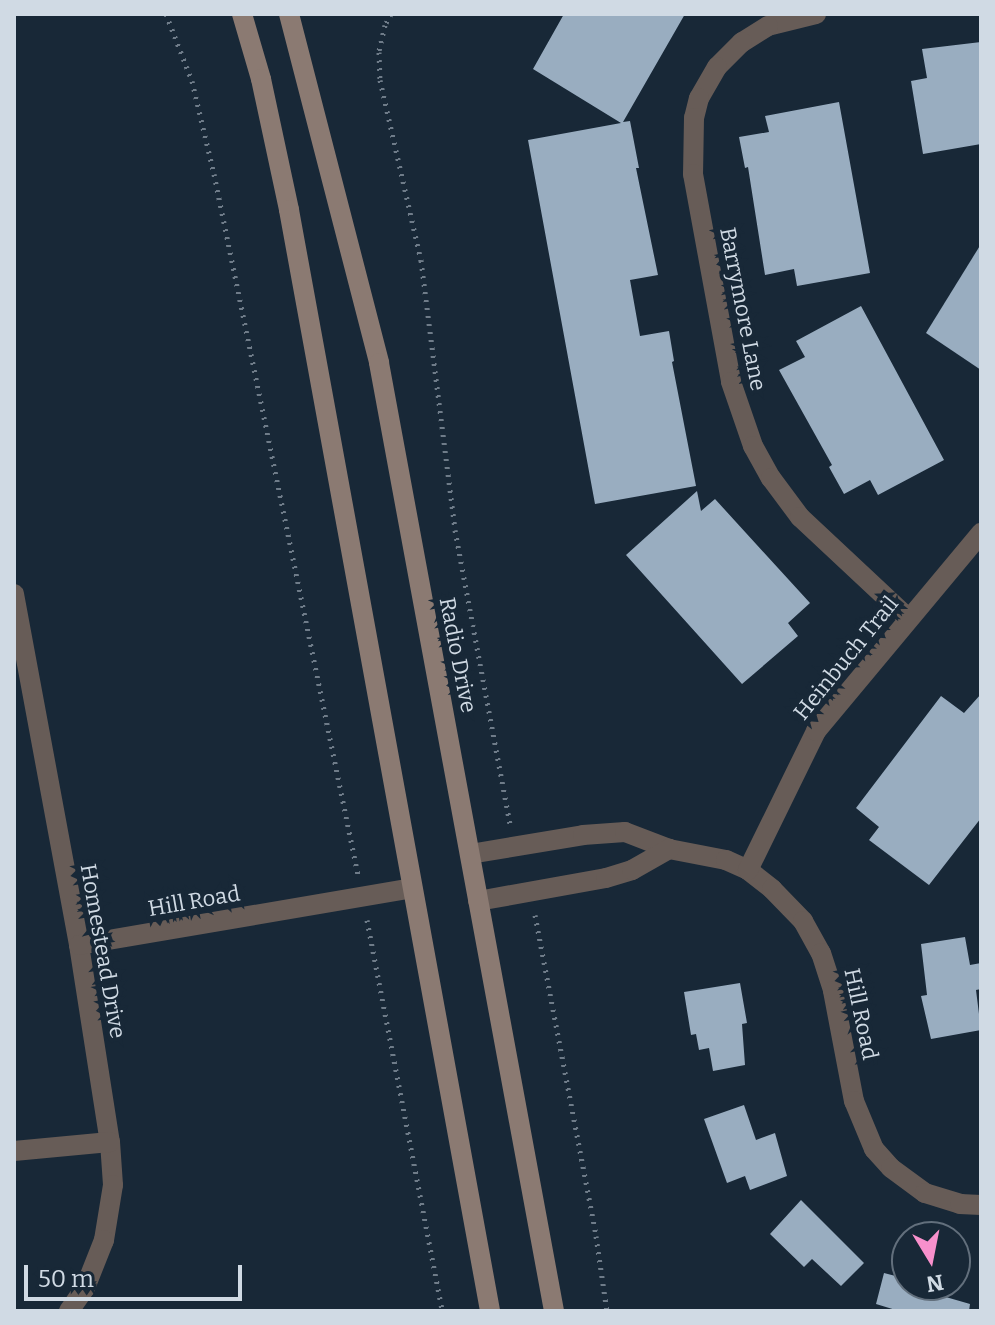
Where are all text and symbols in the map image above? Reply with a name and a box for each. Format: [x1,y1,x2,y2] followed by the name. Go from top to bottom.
[714,225,772,393] street label: Barrymore Lane
[788,591,904,725] street label: Heinbuch Trail
[434,595,482,715] street label: Radio Drive
[75,862,131,1040] street label: Homestead Drive
[146,880,242,922] street label: Hill Road
[838,966,884,1062] street label: Hill Road
[891,1221,971,1301] north arrow
[28,1249,246,1299] scale bar
[38,1265,94,1293] text: 50 m
[924,1268,946,1298] text: N

